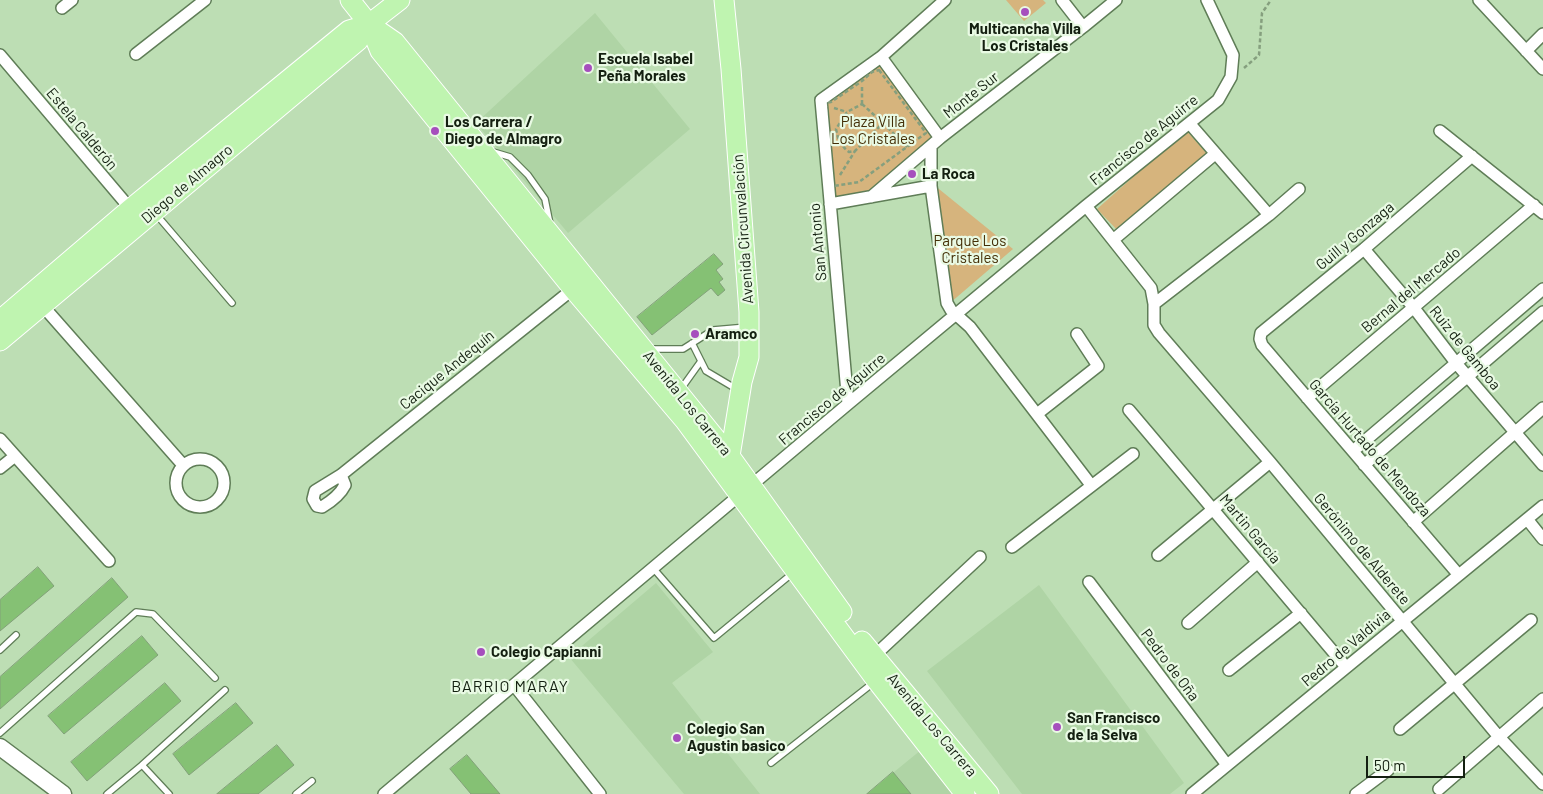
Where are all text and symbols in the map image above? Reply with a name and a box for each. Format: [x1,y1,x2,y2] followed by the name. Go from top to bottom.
[1019,6,1031,18] marker: Multicancha Villa Los Cristales
[969,20,1081,55] place label: Multicancha Villa Los Cristales
[598,50,693,85] place label: Escuela Isabel Peña Morales
[582,62,594,74] marker: Escuela Isabel Peña Morales
[940,68,1002,122] street label: Monte Sur
[43,84,121,174] street label: Estela Calderón
[1086,91,1202,189] street label: Francisco de Aguirre
[445,113,562,148] place label: Los Carrera / Diego de Almagro
[831,113,915,148] park label: Plaza Villa Los Cristales
[429,125,441,137] marker: Los Carrera / Diego de Almagro
[138,141,236,227] street label: Diego de Almagro
[729,154,757,304] street label: Avenida Circunvalación
[922,165,975,183] place label: La Roca
[906,168,918,180] marker: La Roca
[1312,198,1398,274] street label: Guill y Gonzaga
[806,202,830,282] street label: San Antonio
[933,232,1007,267] park label: Parque Los Cristales
[1358,243,1464,337] street label: Bernal del Mercado
[1426,302,1504,394] street label: Ruiz de Gamboa
[705,325,757,343] place label: Aramco
[396,326,498,414] street label: Cacique Andequín
[689,328,701,340] marker: Aramco
[639,347,735,459] street label: Avenida Los Carrera
[775,349,889,449] street label: Francisco de Aguirre
[1305,376,1435,520] street label: García Hurtado de Mendoza
[1310,489,1414,609] street label: Gerónimo de Alderete
[1216,491,1284,567] street label: Martin García
[1298,606,1394,690] street label: Pedro de Valdivia
[1137,625,1203,705] street label: Pedro de Oña
[491,643,601,661] place label: Colegio Capianni
[475,646,487,658] marker: Colegio Capianni
[883,669,981,781] street label: Avenida Los Carrera
[450,677,570,697] district label: BARRIO MARAY
[1067,709,1160,744] place label: San Francisco de la Selva
[687,720,786,755] place label: Colegio San Agustin basico
[1051,721,1063,733] marker: San Francisco de la Selva
[671,732,683,744] marker: Colegio San Agustin basico
[1368,746,1467,778] scale bar
[1374,756,1406,774] text: 50 m

